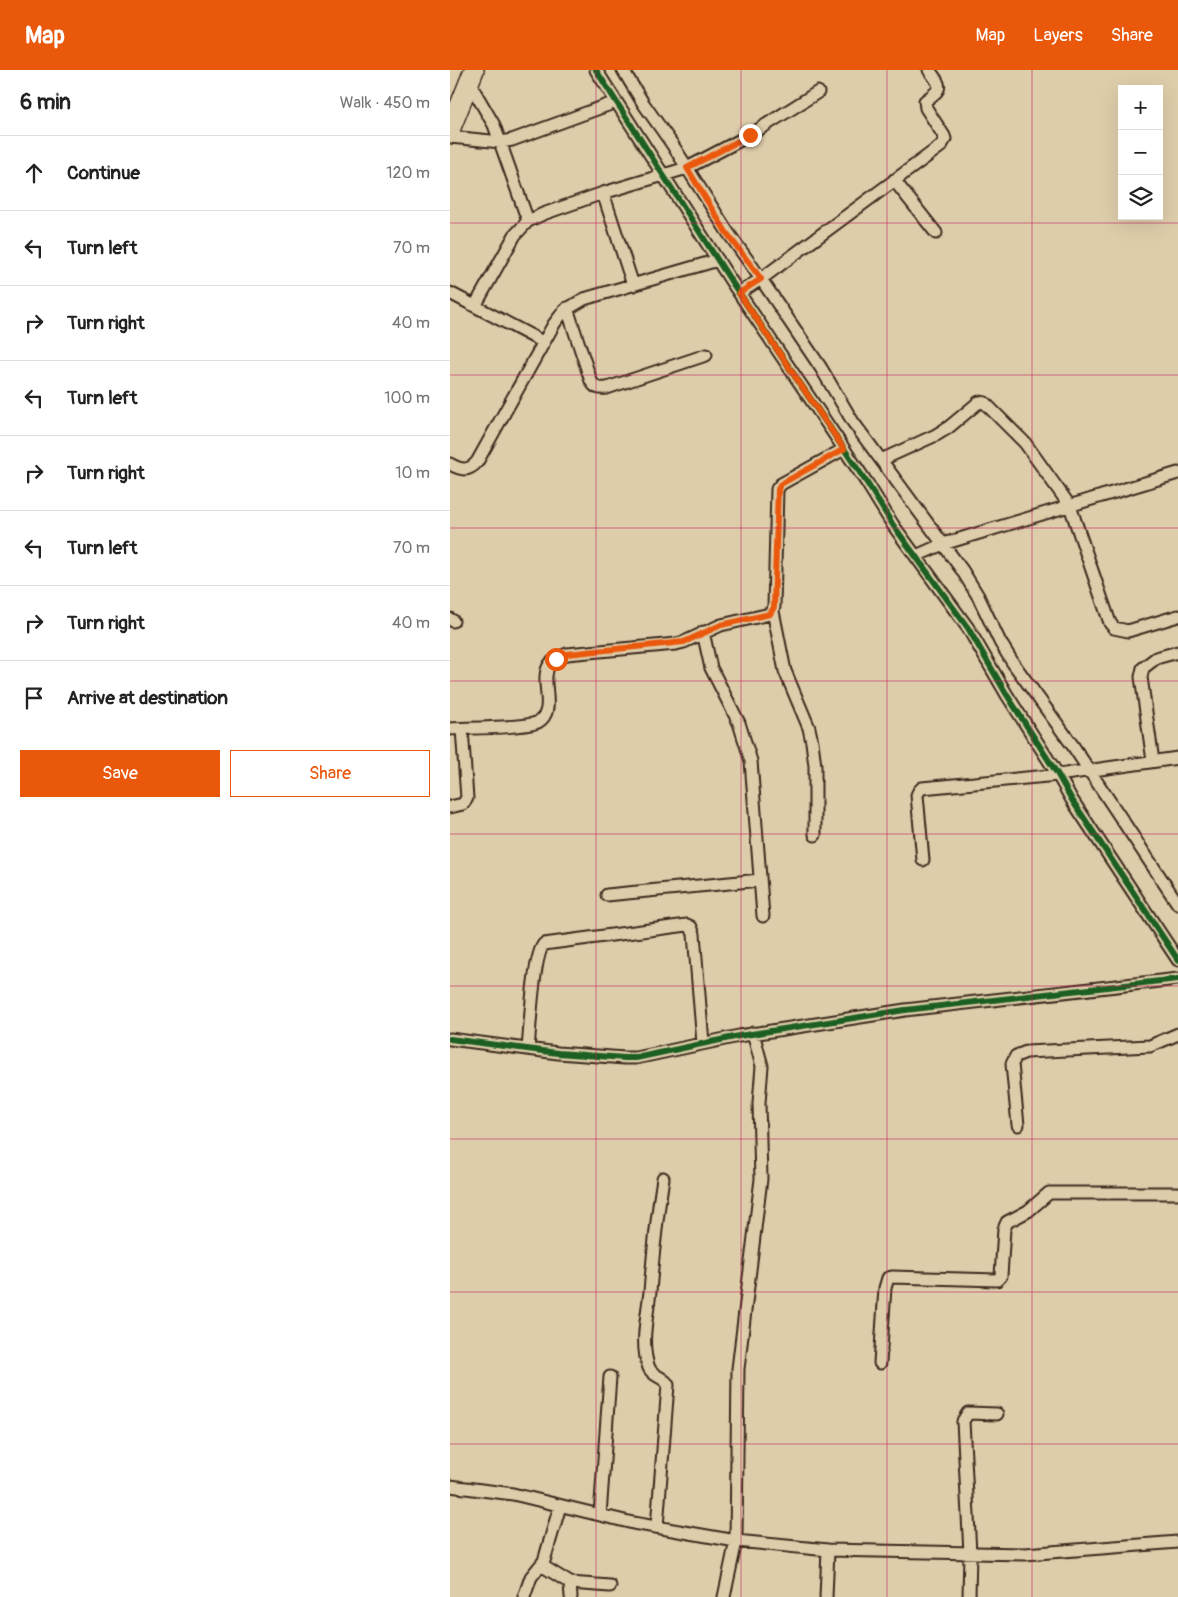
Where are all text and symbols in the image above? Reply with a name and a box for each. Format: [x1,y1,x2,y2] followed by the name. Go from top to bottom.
[25,21,65,50] text: Map
[976,24,1005,47] text: Map
[1033,24,1083,47] text: Layers
[1111,24,1153,47] text: Share
[1118,85,1163,220] map controls
[1118,85,1163,130] button: +
[20,89,71,116] text: 6 min
[340,93,430,113] text: Walk · 450 m
[739,124,762,147] route end
[1118,130,1163,175] button: −
[20,159,48,187] icon: ahead
[67,161,140,185] text: Continue
[386,163,430,183] text: 120 m
[1118,175,1163,220] button: layers
[20,234,48,262] icon: left
[67,236,137,260] text: Turn left
[393,238,430,258] text: 70 m
[20,309,48,337] icon: right
[67,311,145,335] text: Turn right
[392,313,430,333] text: 40 m
[20,384,48,412] icon: left
[67,386,137,410] text: Turn left
[384,388,430,408] text: 100 m
[20,459,48,487] icon: right
[67,461,145,485] text: Turn right
[395,463,430,483] text: 10 m
[20,534,48,562] icon: left
[67,536,137,560] text: Turn left
[393,538,430,558] text: 70 m
[20,609,48,637] icon: right
[67,611,145,635] text: Turn right
[392,613,430,633] text: 40 m
[545,648,568,671] route start
[20,684,48,712] icon: arrive
[67,686,228,710] text: Arrive at destination
[20,750,220,797] button: Save
[230,750,430,797] button: Share

